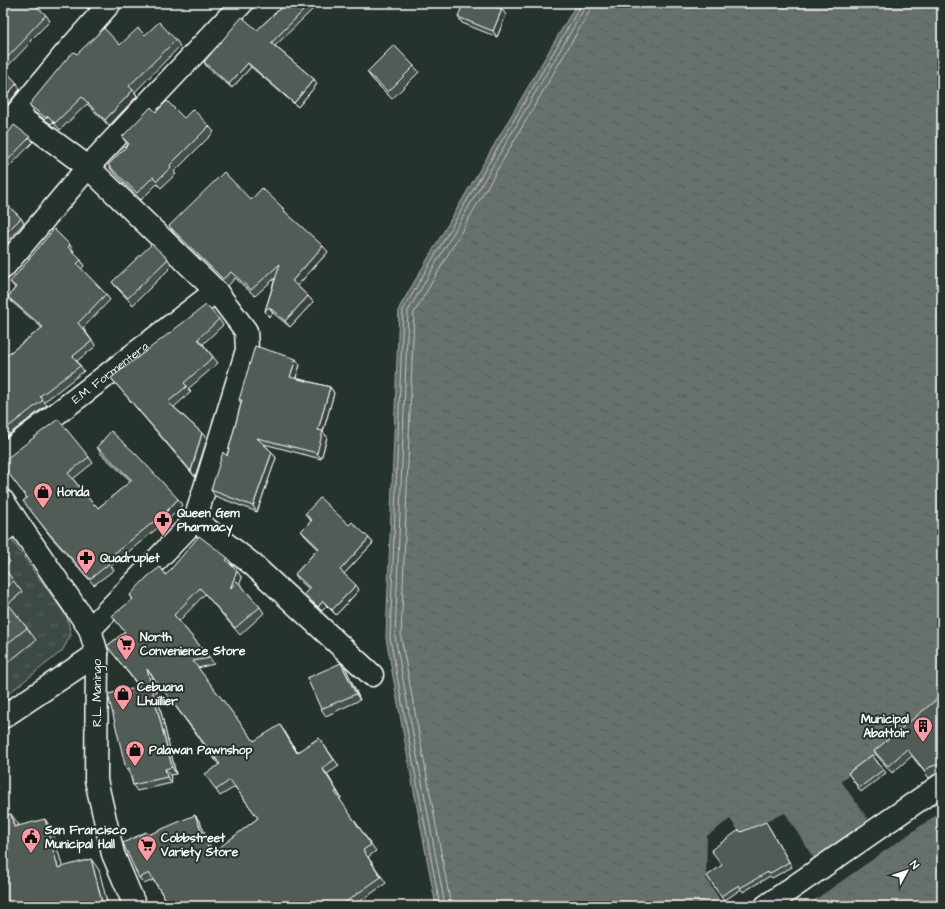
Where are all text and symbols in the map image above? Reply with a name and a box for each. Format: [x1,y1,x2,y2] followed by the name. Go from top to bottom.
[68,338,152,408] street label: E.M. Formentera
[32,481,54,509] shop icon: Honda
[57,484,90,501] place label: Honda
[177,505,240,537] place label: Queen Gem Pharmacy
[152,509,174,537] pharmacy icon: Queen Gem Pharmacy
[75,547,97,575] pharmacy icon: Quadruplet
[100,550,160,568] place label: Quadruplet
[140,629,246,660] place label: North Convenience Store
[115,633,137,661] supermarket icon: North Convenience Store
[89,659,107,727] street label: R.L. Maningo
[137,679,184,710] place label: Cebuana Lhuillier
[112,683,134,711] shop icon: Cebuana Lhuillier
[861,711,909,742] place label: Municipal Abattoir
[912,715,934,743] building icon: Municipal Abattoir
[124,739,146,767] shop icon: Palawan Pawnshop
[149,742,253,760] place label: Palawan Pawnshop
[44,822,127,854] place label: San Francisco Municipal Hall
[20,826,42,854] public building icon: San Francisco Municipal Hall
[160,830,239,862] place label: Cobbstreet Variety Store
[136,834,158,862] supermarket icon: Cobbstreet Variety Store
[887,851,927,891] north arrow
[906,857,922,872] text: N

